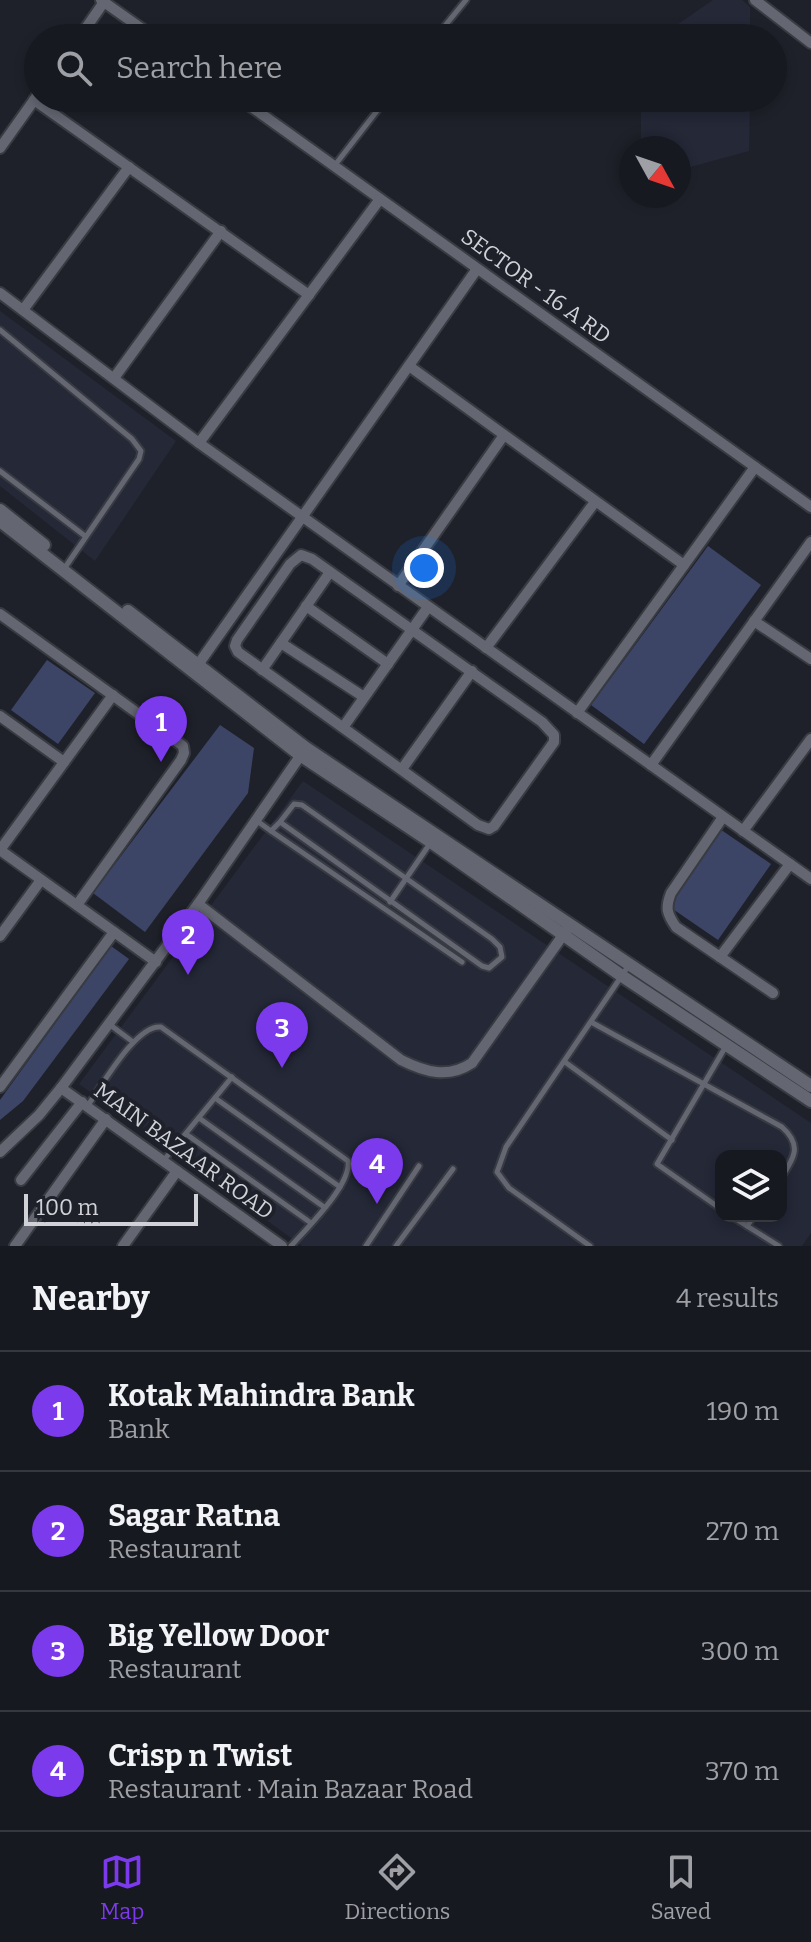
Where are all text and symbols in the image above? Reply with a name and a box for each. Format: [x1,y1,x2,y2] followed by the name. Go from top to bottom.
[24,24,787,112] search box
[52,46,96,90] icon: search
[116,50,283,86] text: Search here
[619,136,691,208] north arrow
[456,223,616,349] street label: SECTOR - 16 A RD
[404,548,444,588] your location
[135,696,187,762] pin: 1
[162,909,214,975] pin: 2
[256,1002,308,1068] pin: 3
[89,1077,279,1225] street label: MAIN BAZAAR ROAD
[351,1138,403,1204] pin: 4
[715,1150,787,1222] map controls
[715,1150,787,1222] button: layers
[24,1190,198,1226] scale bar
[36,1194,99,1221] text: 100 m
[32,1278,150,1319] text: Nearby
[676,1283,779,1314] text: 4 results
[108,1378,415,1414] text: Kotak Mahindra Bank
[52,1396,64,1427] text: 1
[707,1396,779,1427] text: 190 m
[108,1414,170,1445] text: Bank
[108,1498,280,1534] text: Sagar Ratna
[51,1516,65,1547] text: 2
[706,1516,779,1547] text: 270 m
[108,1534,241,1565] text: Restaurant
[108,1618,329,1654] text: Big Yellow Door
[51,1636,65,1667] text: 3
[701,1636,779,1667] text: 300 m
[108,1654,241,1685] text: Restaurant
[108,1738,292,1774] text: Crisp n Twist
[50,1756,66,1787] text: 4
[705,1756,779,1787] text: 370 m
[108,1774,473,1805] text: Restaurant · Main Bazaar Road
[100,1850,144,1925] tab: Map
[345,1850,450,1925] tab: Directions
[651,1850,711,1925] tab: Saved

